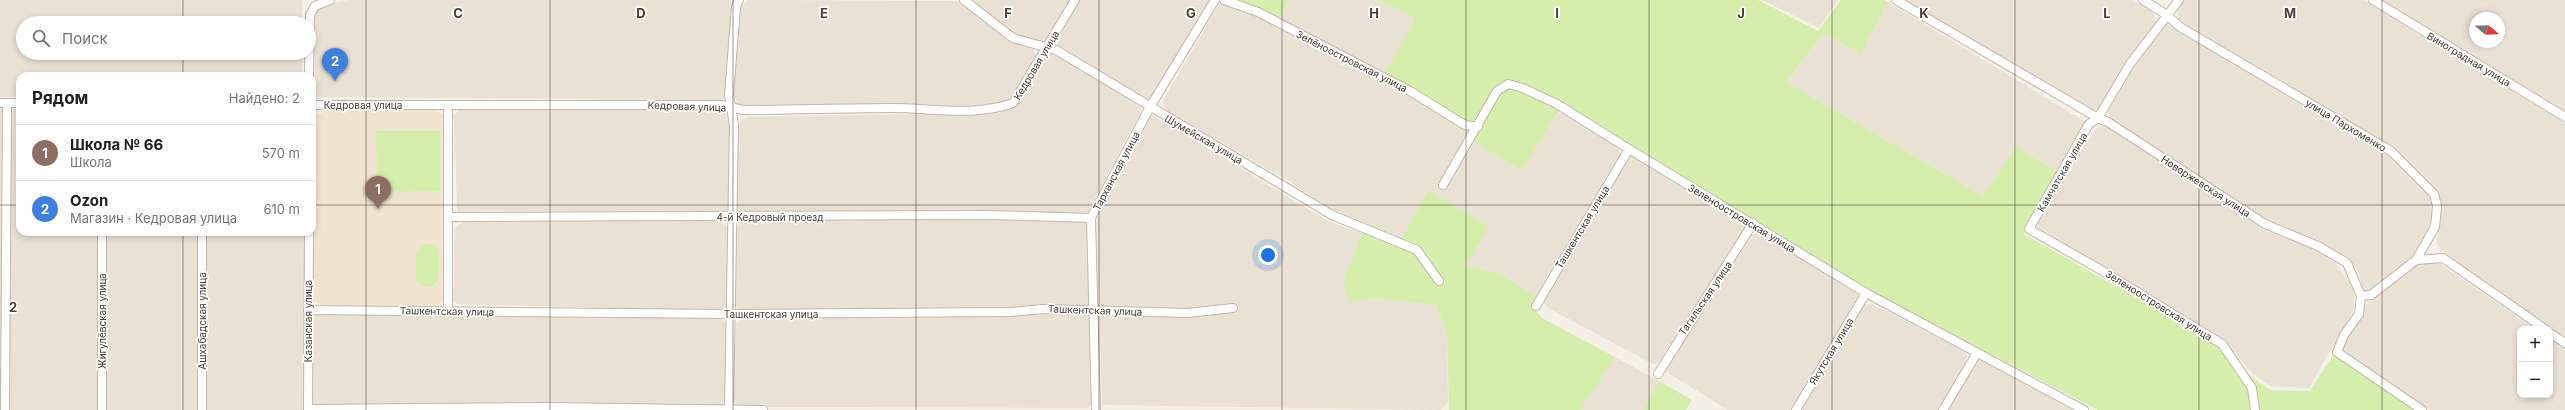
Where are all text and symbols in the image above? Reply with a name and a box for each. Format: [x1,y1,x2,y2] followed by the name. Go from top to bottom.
[453,5,463,21] text: C
[636,5,646,21] text: D
[820,5,828,21] text: E
[1004,5,1012,21] text: F
[1186,5,1196,21] text: G
[1369,5,1379,21] text: H
[1555,5,1559,21] text: I
[1737,5,1745,21] text: J
[1919,5,1929,21] text: K
[2103,5,2111,21] text: L
[2284,5,2296,21] text: M
[2469,12,2505,48] north arrow
[16,16,316,60] search box
[30,27,52,49] icon: search
[1011,28,1061,102] street label: Кедровая улица
[1294,28,1410,94] street label: Зелёноостровская улица
[62,29,108,48] text: Поиск
[2425,29,2513,89] street label: Виноградная улица
[322,48,348,81] pin: 2
[32,88,88,108] text: Рядом
[229,90,300,106] text: Найдено: 2
[2303,96,2389,154] street label: улица Пархоменко
[324,99,402,111] street label: Кедровая улица
[648,99,726,113] street label: Кедровая улица
[1163,112,1245,166] street label: Шумейская улица
[1090,129,1142,213] street label: Тарханская улица
[2034,130,2090,214] street label: Камчатская улица
[70,135,163,154] text: Школа № 66
[42,145,48,161] text: 1
[262,145,300,161] text: 570 m
[2159,153,2253,219] street label: Новоржевская улица
[70,154,112,170] text: Школа
[365,176,391,209] pin: 1
[1686,181,1798,255] street label: Зеленоостровская улица
[1553,183,1611,271] street label: Ташкентская улица
[70,191,108,210] text: Ozon
[41,201,49,217] text: 2
[263,201,300,217] text: 610 m
[70,210,237,226] text: Магазин · Кедровая улица
[716,211,824,223] street label: 4-й Кедровый проезд
[1258,245,1278,265] your location
[1676,259,1734,337] street label: Тагильская улица
[2104,267,2214,343] street label: Зеленоостровская улица
[196,272,208,370] street label: Ашхабадская улица
[96,273,108,369] street label: Жигулёвская улица
[302,280,314,362] street label: Казанская улица
[9,299,17,315] text: 2
[1048,302,1142,318] street label: Ташкентская улица
[400,304,494,318] street label: Ташкентская улица
[724,308,818,320] street label: Ташкентская улица
[1806,315,1856,387] street label: Якутская улица
[2517,326,2553,398] map controls
[2517,326,2553,362] button: +
[2517,362,2553,398] button: −

